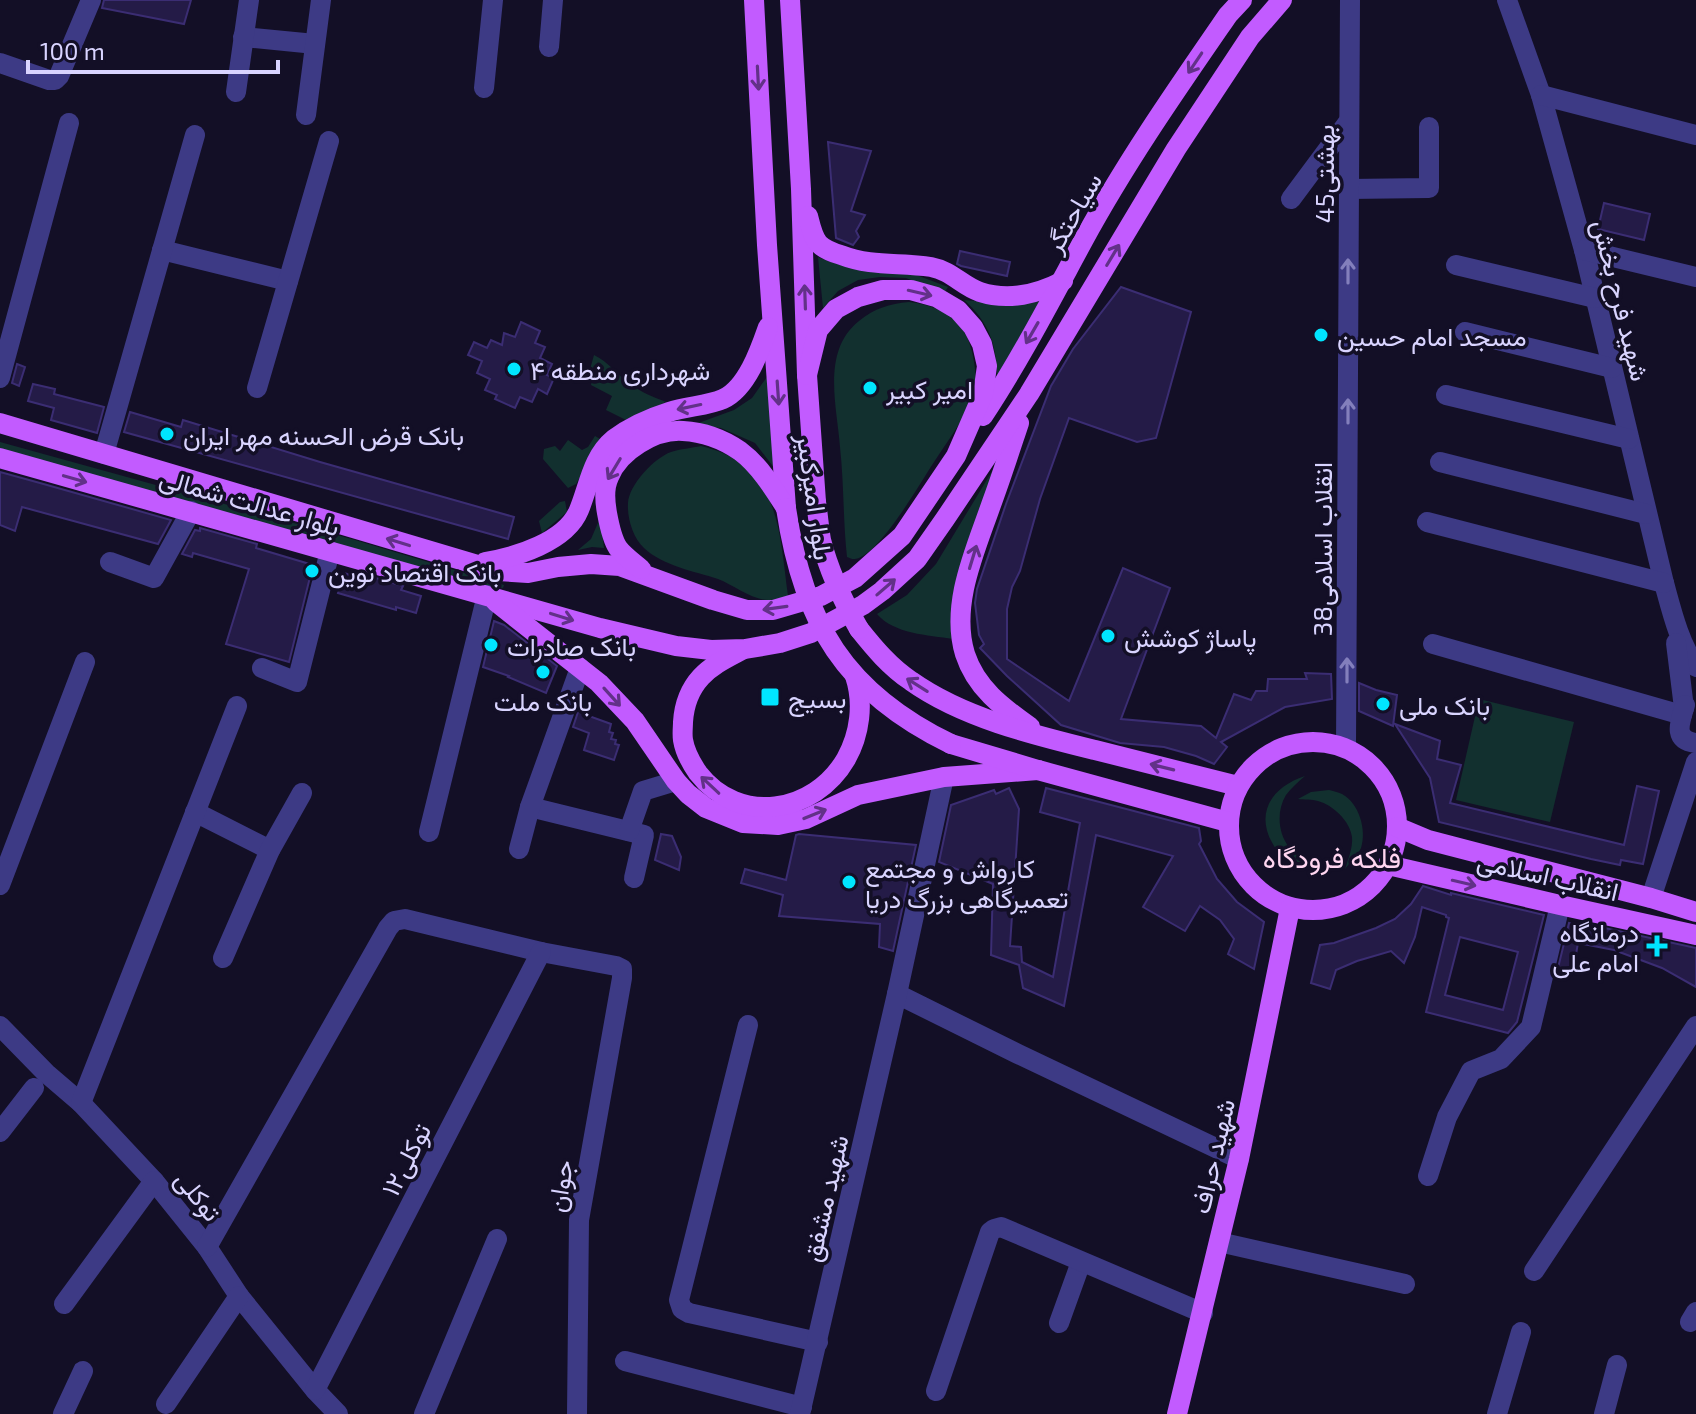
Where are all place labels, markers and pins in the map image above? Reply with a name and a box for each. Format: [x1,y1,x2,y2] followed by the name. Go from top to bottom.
[1337,320,1527,354] place label: مسجد امام حسین
[1312,326,1330,344] marker: مسجد امام حسین
[530,354,710,387] place label: شهرداری منطقه ۴
[505,360,523,378] marker: شهرداری منطقه ۴
[885,373,973,406] place label: امیر کبیر
[861,379,879,397] marker: امیر کبیر
[183,419,464,452] place label: بانک قرض الحسنه مهر ایران
[158,425,176,443] marker: بانک قرض الحسنه مهر ایران
[328,556,502,589] place label: بانک اقتصاد نوین
[303,562,321,580] marker: بانک اقتصاد نوین
[1124,621,1257,656] place label: پاساژ کوشش
[1099,627,1117,645] marker: پاساژ کوشش
[507,630,636,663] place label: بانک صادرات
[482,636,500,654] marker: بانک صادرات
[534,663,552,681] marker: بانک ملت
[788,682,846,717] place label: بسیج
[494,685,592,717] place label: بانک ملت
[759,686,781,708] marker: بسیج
[1399,689,1490,722] place label: بانک ملی
[1374,695,1392,713] marker: بانک ملی
[865,852,1068,915] place label: کارواش و مجتمع تعمیرگاهی بزرگ دریا
[840,873,858,891] marker: کارواش و مجتمع تعمیرگاهی بزرگ دریا
[1552,916,1639,980] place label: درمانگاه امام علی
[1646,935,1668,957] marker: درمانگاه امام علی

